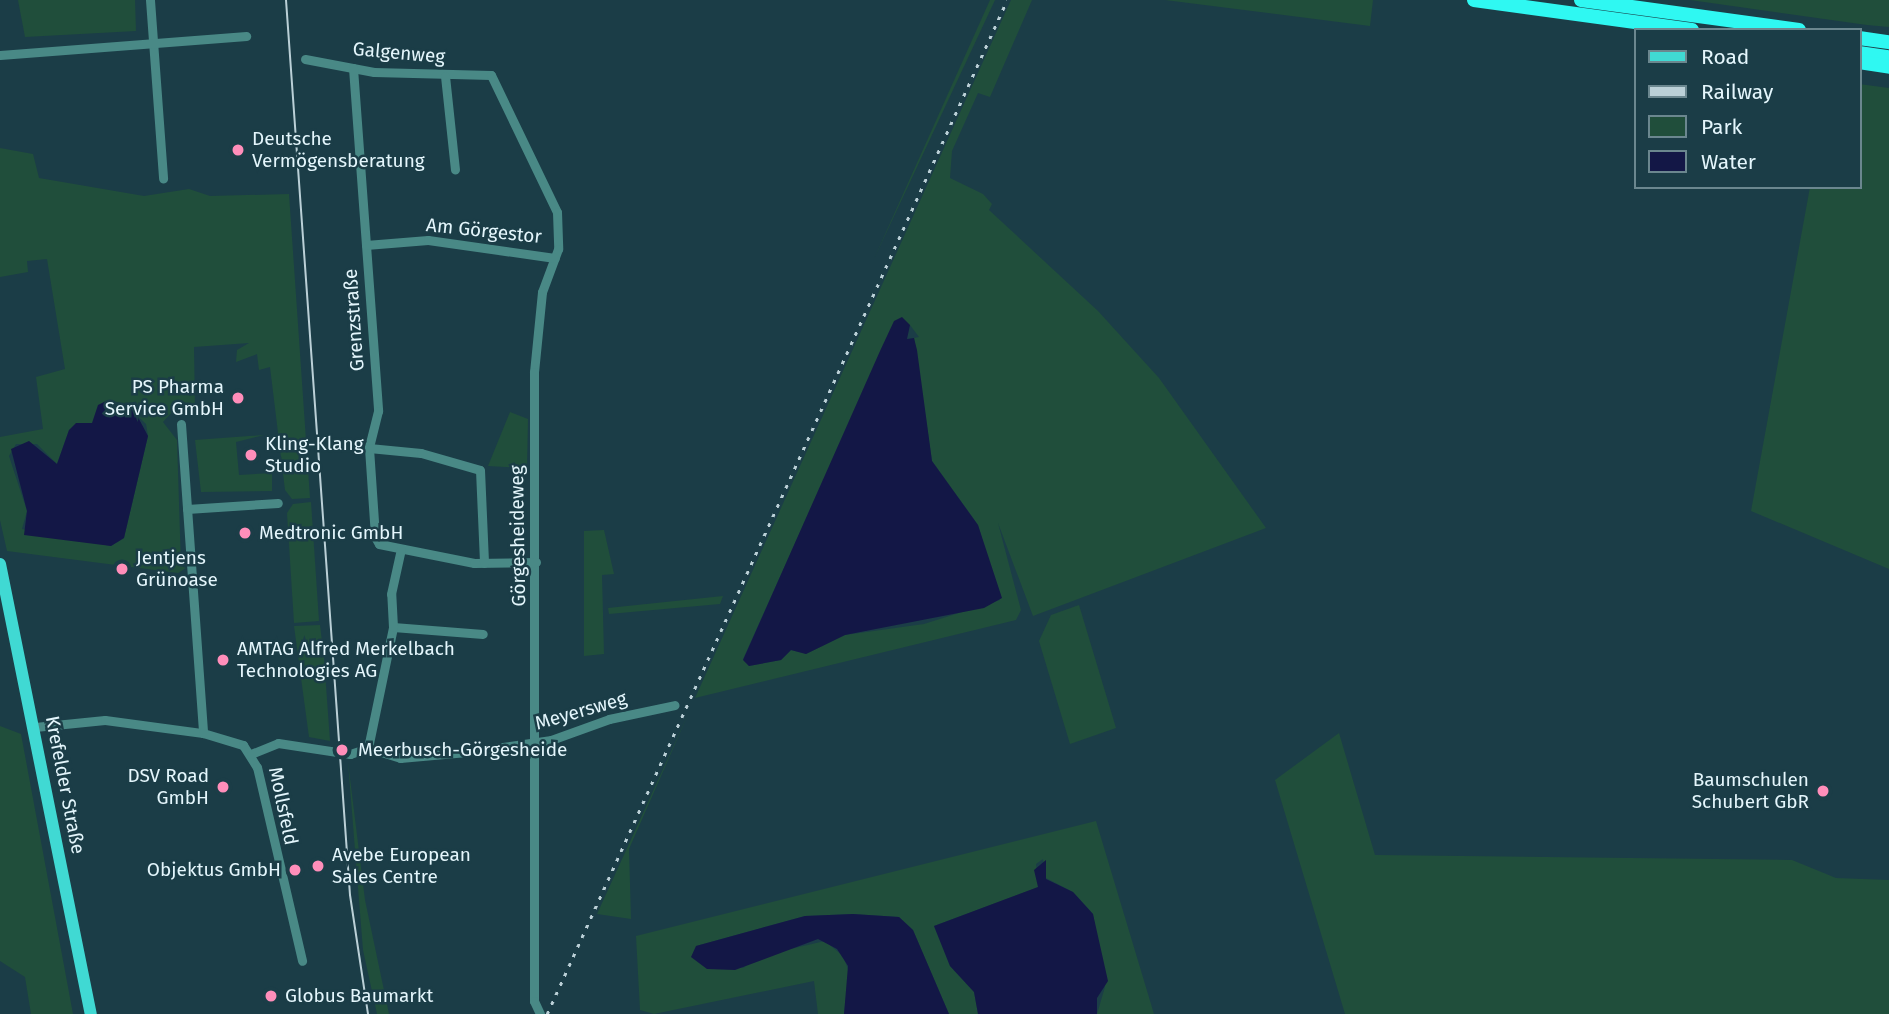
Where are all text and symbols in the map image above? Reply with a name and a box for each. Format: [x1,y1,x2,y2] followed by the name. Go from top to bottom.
[1633,28,1861,189] legend
[352,38,446,68] street label: Galgenweg
[1701,44,1749,70] text: Road
[1701,79,1773,105] text: Railway
[1701,114,1742,140] text: Park
[252,128,425,172] place label: Deutsche Vermögensberatung
[230,142,246,158] marker: Deutsche Vermögensberatung
[1701,149,1756,175] text: Water
[425,214,543,248] street label: Am Görgestor
[339,268,369,372] street label: Grenzstraße
[105,376,224,420] place label: PS Pharma Service GmbH
[230,390,246,406] marker: PS Pharma Service GmbH
[265,433,364,477] place label: Kling-Klang Studio
[243,447,259,463] marker: Kling-Klang Studio
[505,465,531,607] street label: Görgesheideweg
[259,522,403,544] place label: Medtronic GmbH
[237,525,253,541] marker: Medtronic GmbH
[136,547,218,591] place label: Jentjens Grünoase
[114,561,130,577] marker: Jentjens Grünoase
[237,638,455,682] place label: AMTAG Alfred Merkelbach Technologies AG
[215,652,231,668] marker: AMTAG Alfred Merkelbach Technologies AG
[533,687,629,735] street label: Meyersweg
[40,714,90,856] street label: Krefelder Straße
[358,739,567,761] place label: Meerbusch-Görgesheide
[332,740,352,760] marker: Meerbusch-Görgesheide
[127,765,209,809] place label: DSV Road GmbH
[264,765,302,847] street label: Mollsfeld
[1692,769,1809,813] place label: Baumschulen Schubert GbR
[215,779,231,795] marker: DSV Road GmbH
[1815,783,1831,799] marker: Baumschulen Schubert GbR
[332,844,471,888] place label: Avebe European Sales Centre
[310,858,326,874] marker: Avebe European Sales Centre
[147,859,281,881] place label: Objektus GmbH
[287,862,303,878] marker: Objektus GmbH
[285,985,433,1007] place label: Globus Baumarkt
[263,988,279,1004] marker: Globus Baumarkt

